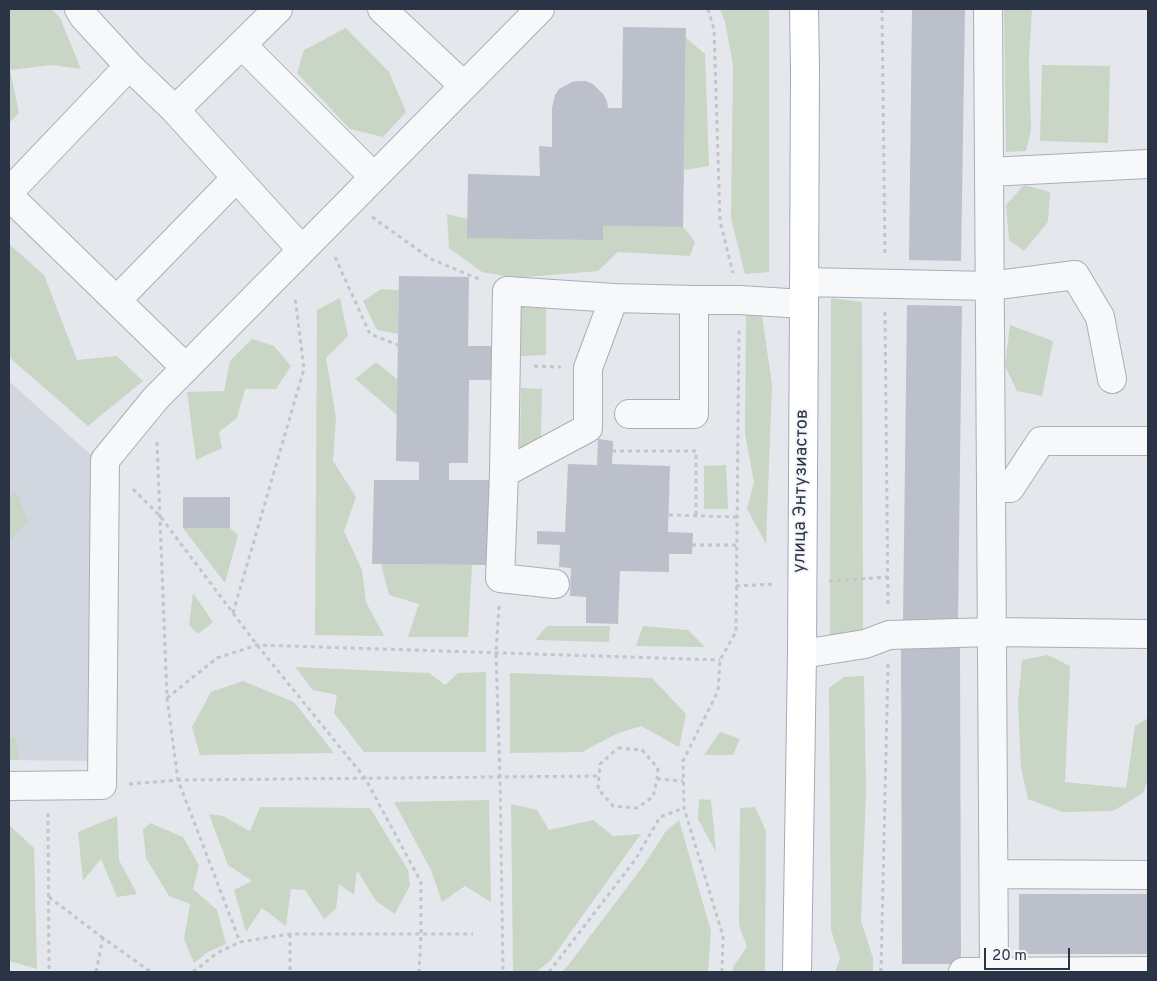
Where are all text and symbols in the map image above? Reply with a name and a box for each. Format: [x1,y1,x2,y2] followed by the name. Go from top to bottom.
[790,409,814,573] street label: улица Энтузиастов
[987,938,1073,970] scale bar
[992,947,1027,966] text: 20 m

